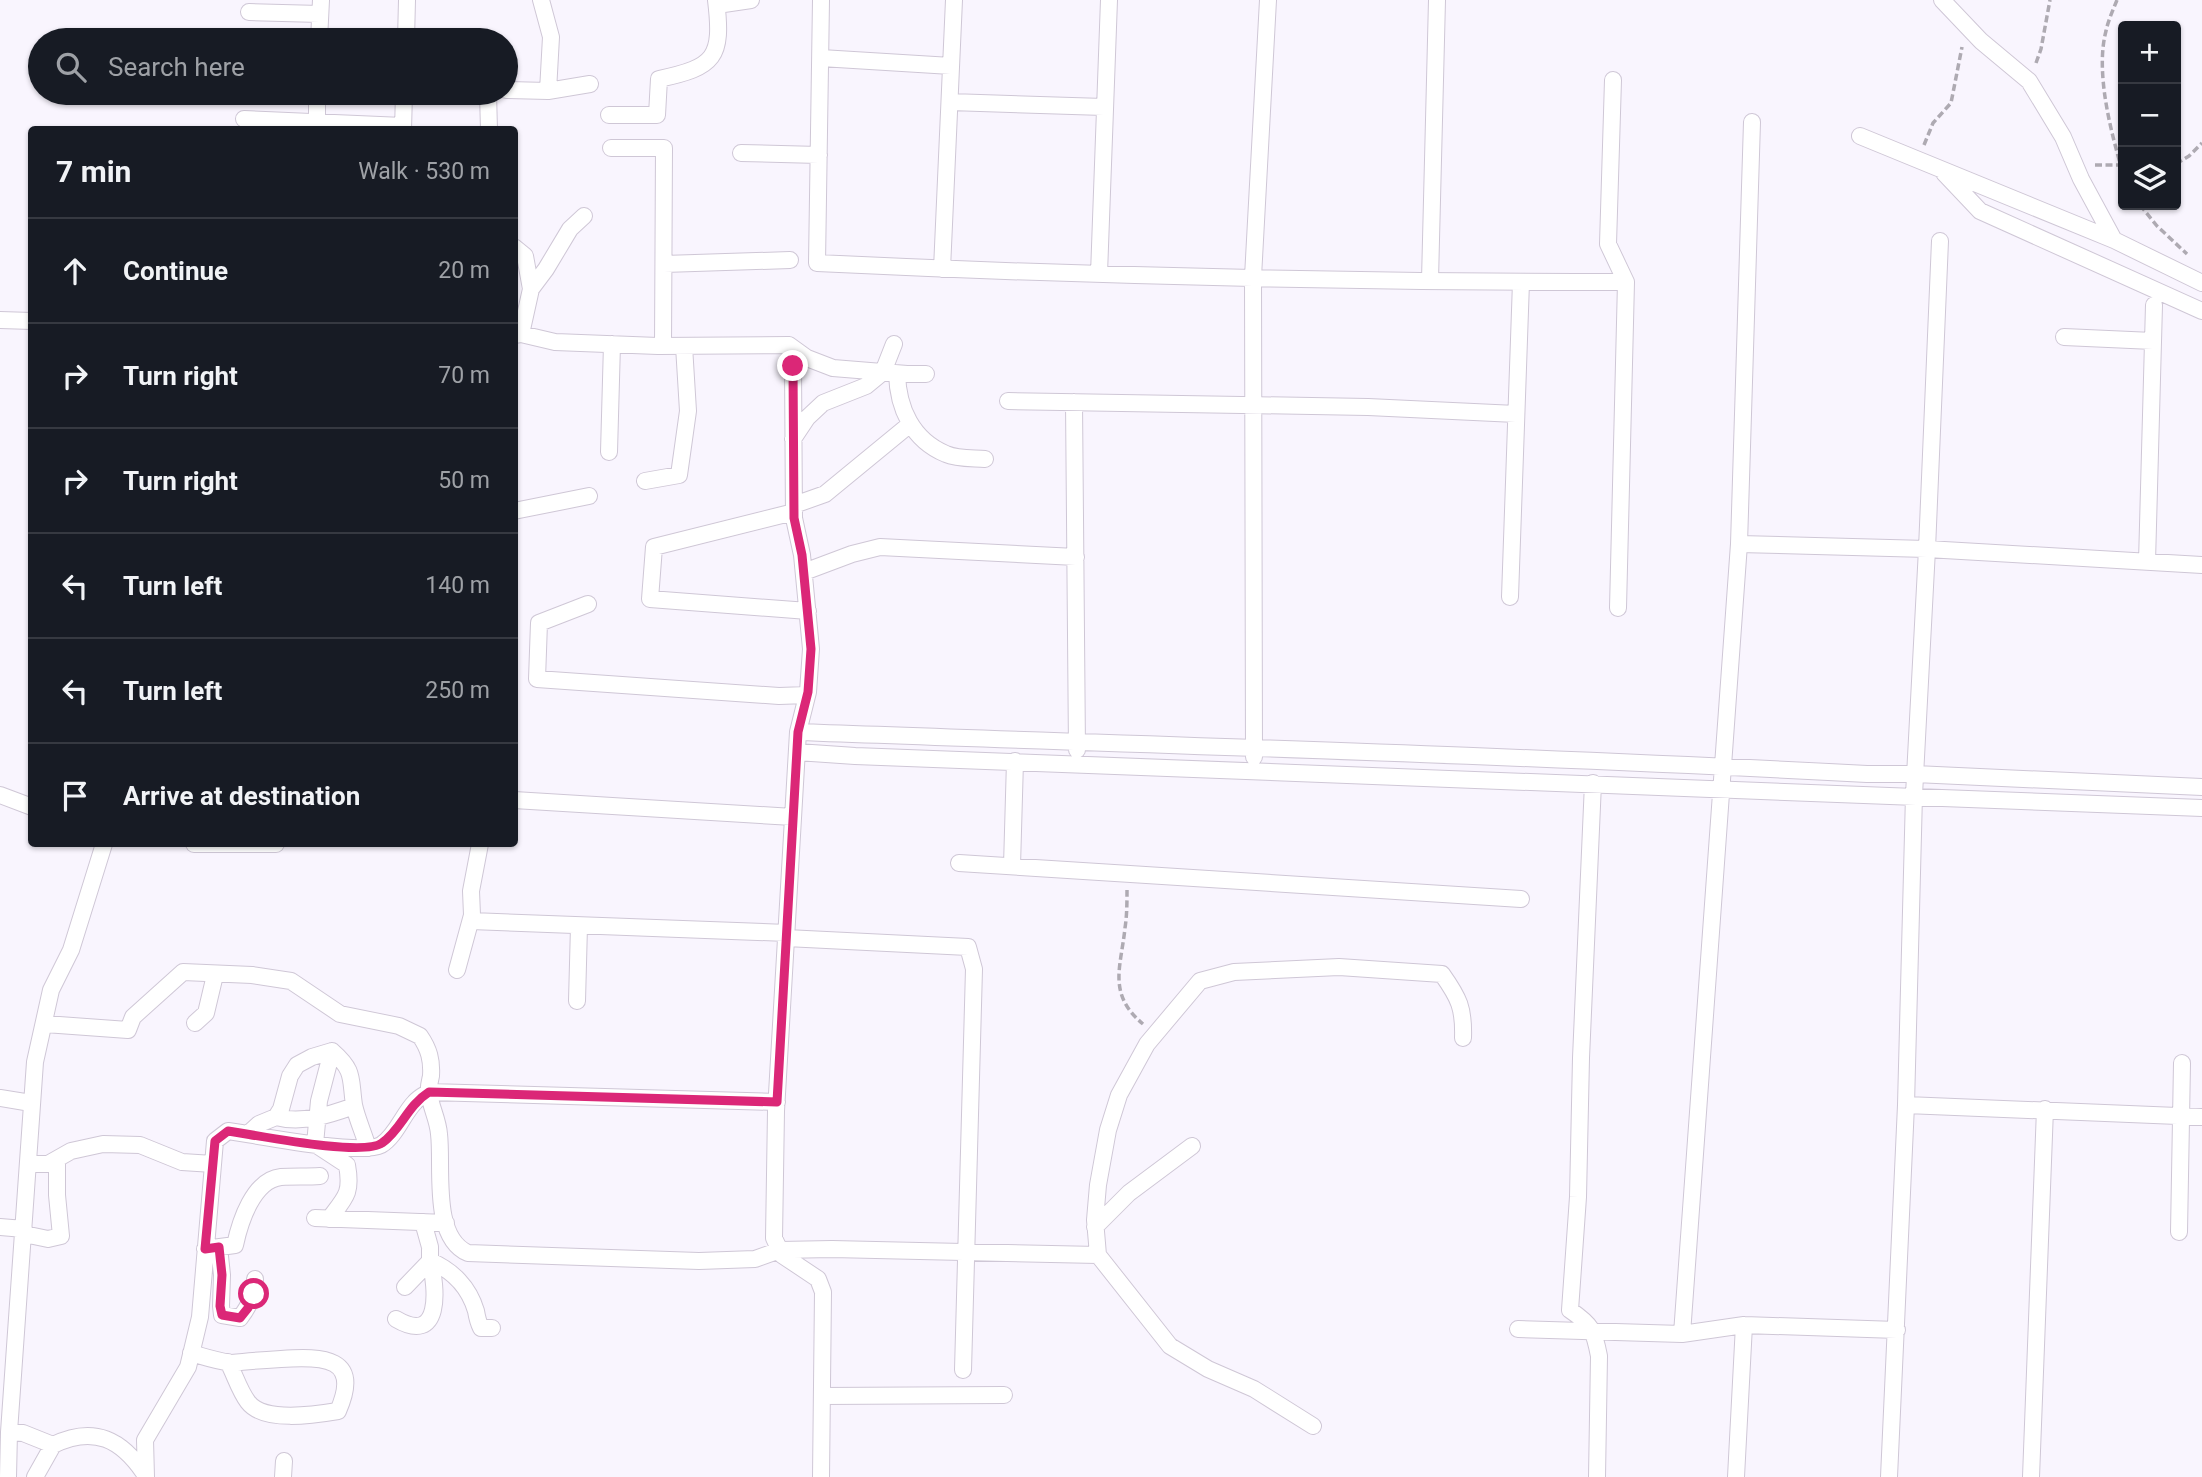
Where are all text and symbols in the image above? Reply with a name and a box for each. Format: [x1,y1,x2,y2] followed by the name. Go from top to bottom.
[2118,21,2181,210] map controls
[2118,21,2181,84] button: +
[28,28,518,105] search box
[52,48,90,86] icon: search
[108,52,245,82] text: Search here
[2118,84,2181,147] button: −
[2118,147,2181,210] button: layers
[56,154,131,189] text: 7 min
[358,158,490,185] text: Walk · 530 m
[56,252,94,290] icon: ahead
[123,256,228,286] text: Continue
[438,257,490,284] text: 20 m
[777,350,808,381] route end
[56,357,94,395] icon: right
[123,361,238,391] text: Turn right
[438,362,490,389] text: 70 m
[56,462,94,500] icon: right
[123,466,238,496] text: Turn right
[438,467,490,494] text: 50 m
[56,567,94,605] icon: left
[123,571,222,601] text: Turn left
[425,572,490,599] text: 140 m
[56,672,94,710] icon: left
[123,676,222,706] text: Turn left
[425,677,490,704] text: 250 m
[56,777,94,815] icon: arrive
[123,781,360,811] text: Arrive at destination
[238,1278,269,1309] route start

